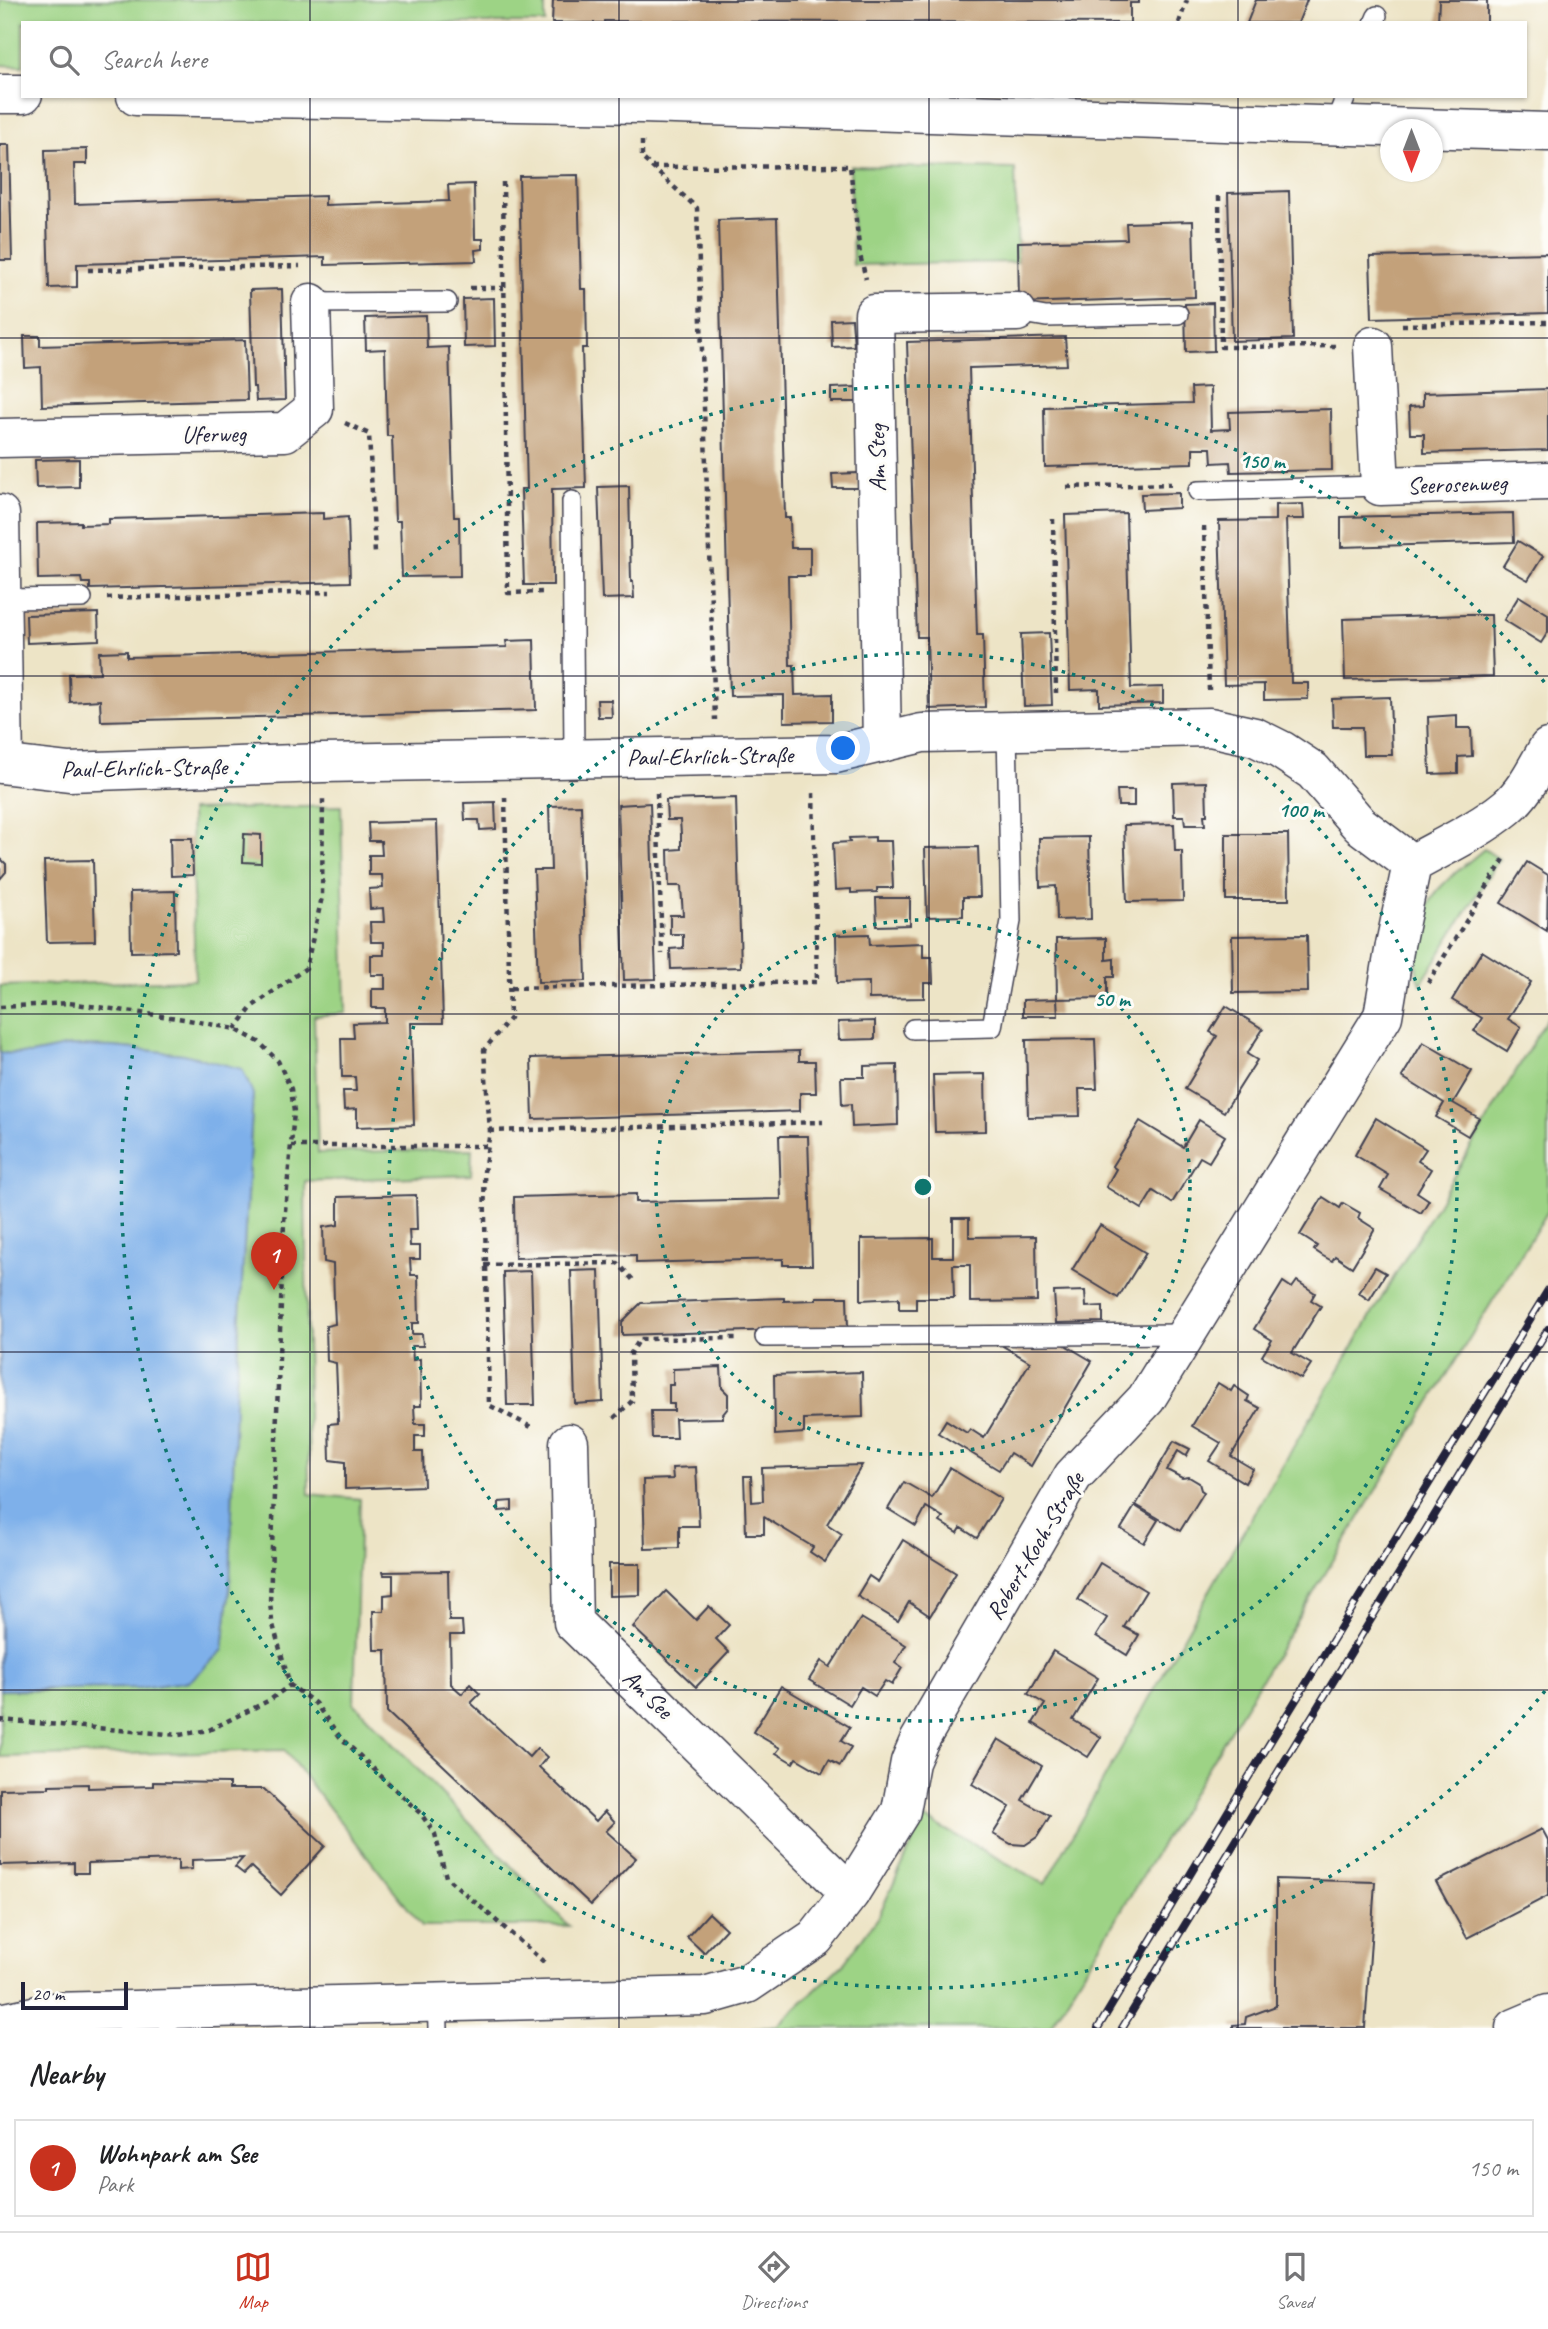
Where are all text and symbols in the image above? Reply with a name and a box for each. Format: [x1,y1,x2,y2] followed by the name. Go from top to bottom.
[21,21,1527,98] search box
[45,41,83,79] icon: search
[101,43,207,76] text: Search here
[1380,119,1443,182] north arrow
[182,418,248,450] street label: Uferweg
[861,423,893,492] street label: Am Steg
[1239,448,1287,474] text: 150 m
[1407,467,1510,501] street label: Seerosenweg
[826,731,860,765] your location
[627,740,796,772] street label: Paul-Ehrlich-Straße
[61,752,230,784] street label: Paul-Ehrlich-Straße
[1278,797,1326,823] text: 100 m
[1094,986,1132,1012] text: 50 m
[911,1175,935,1199] centre of rings
[251,1232,297,1290] pin: 1
[979,1465,1092,1625] street label: Robert-Koch-Straße
[617,1663,681,1726] street label: Am See
[21,1979,128,2011] scale bar
[32,1982,64,2006] text: 20 m
[28,2055,104,2093] text: Nearby
[97,2137,257,2170] text: Wohnpark am See
[48,2154,58,2183] text: 1
[1469,2154,1518,2183] text: 150 m
[97,2170,133,2199] text: Park
[234,2248,272,2314] tab: Map
[741,2248,807,2314] tab: Directions
[1276,2248,1314,2314] tab: Saved

